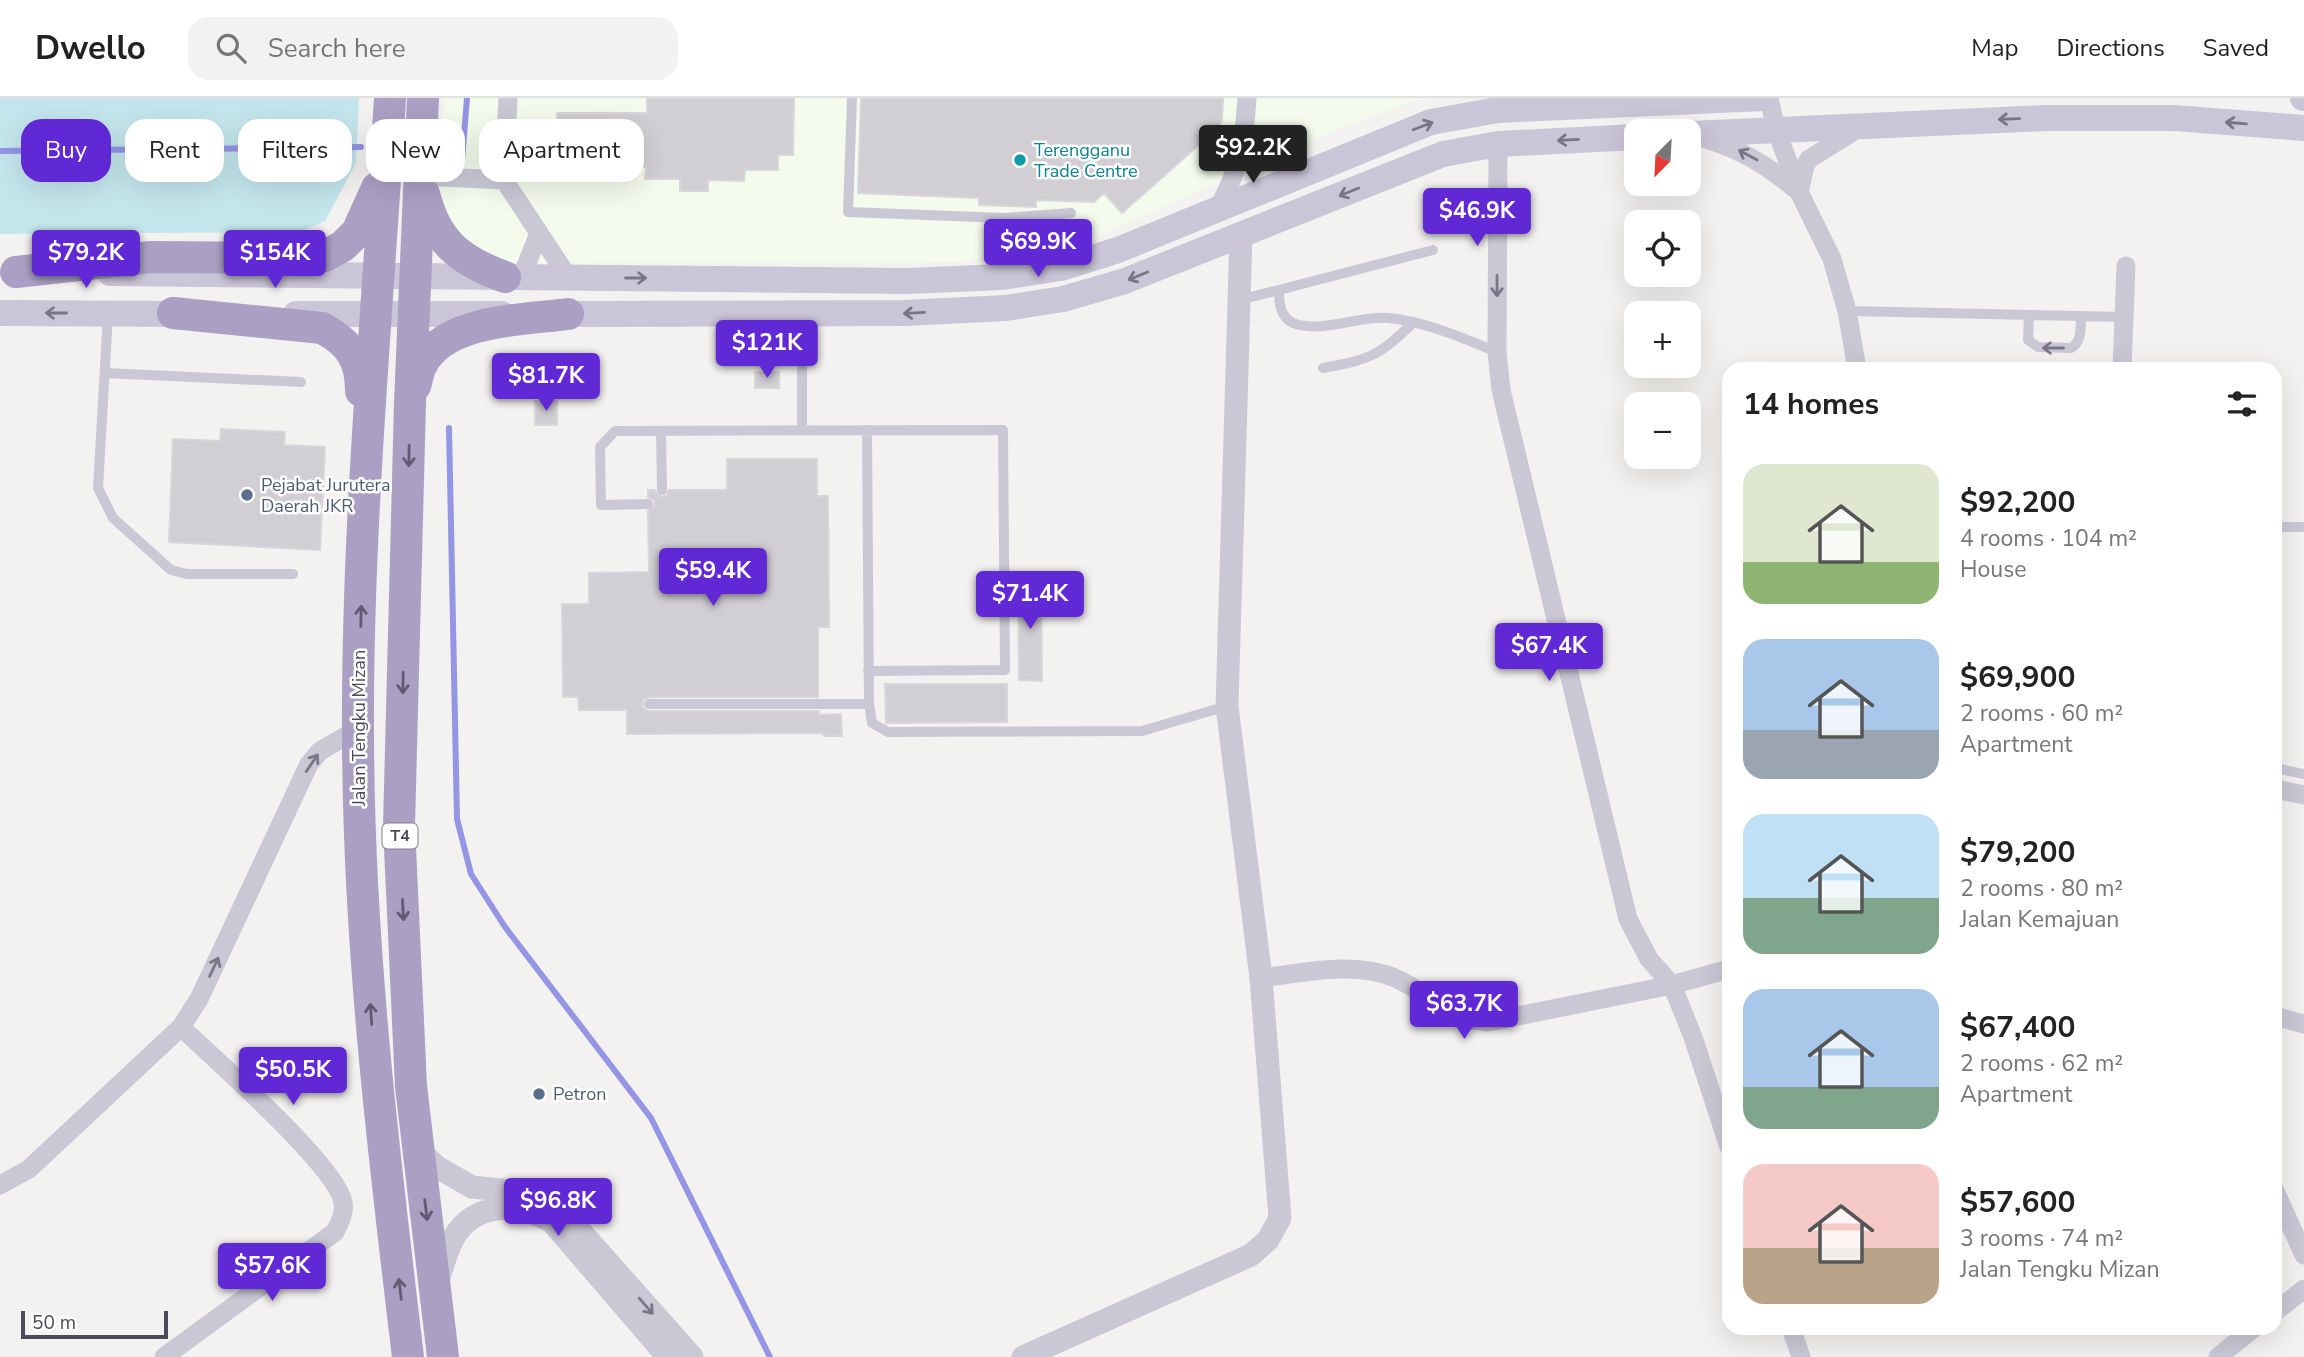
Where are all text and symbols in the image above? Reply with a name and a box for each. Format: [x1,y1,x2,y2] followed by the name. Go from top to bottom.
[188,17,678,80] search box
[35,26,146,71] text: Dwello
[212,29,250,67] icon: search
[268,31,406,66] text: Search here
[1971,32,2018,64] text: Map
[2056,32,2165,64] text: Directions
[2203,32,2269,64] text: Saved
[1997,113,2020,126] one-way arrow
[2225,116,2248,129] one-way arrow
[1412,118,1434,131] one-way arrow
[21,119,111,182] chip: Buy
[125,119,224,182] chip: Rent
[238,119,352,182] chip: Filters
[366,119,465,182] chip: New
[479,119,644,182] chip: Apartment
[1624,119,1701,196] north arrow
[1624,119,1701,469] map controls
[1196,126,1310,185] pin: $92.2K
[1215,132,1291,163] text: $92.2K
[1557,134,1580,147] one-way arrow
[1034,138,1138,183] place label: Terengganu Trade Centre
[1738,147,1759,161] one-way arrow
[1012,152,1028,168] marker: Terengganu Trade Centre
[1339,187,1360,200] one-way arrow
[1420,188,1534,248] pin: $46.9K
[1439,195,1515,226] text: $46.9K
[1624,210,1701,287] button: locate
[981,220,1095,279] pin: $69.9K
[1000,226,1076,257] text: $69.9K
[29,230,143,290] pin: $79.2K
[226,230,324,290] pin: $154K
[48,237,124,268] text: $79.2K
[240,237,310,268] text: $154K
[624,271,647,284] one-way arrow
[1127,271,1149,284] one-way arrow
[1490,274,1504,297] one-way arrow
[1624,301,1701,378] button: +
[44,306,67,320] one-way arrow
[903,306,926,319] one-way arrow
[718,320,816,380] pin: $121K
[732,327,802,358] text: $121K
[2042,341,2065,355] one-way arrow
[489,354,603,413] pin: $81.7K
[508,360,584,391] text: $81.7K
[1743,384,1879,425] text: 14 homes
[2223,385,2261,423] icon: filters
[1624,392,1701,469] button: −
[402,444,415,467] one-way arrow
[261,473,390,518] place label: Pejabat Jurutera Daerah JKR
[1960,482,2075,523] text: $92,200
[239,487,255,503] marker: Pejabat Jurutera Daerah JKR
[1799,492,1883,576] icon: home
[1960,523,2137,554] text: 4 rooms · 104 m²
[656,548,770,608] pin: $59.4K
[1960,554,2027,585] text: House
[675,555,751,586] text: $59.4K
[973,572,1087,631] pin: $71.4K
[992,578,1068,609] text: $71.4K
[354,605,367,628] one-way arrow
[1492,624,1606,683] pin: $67.4K
[1511,630,1587,661] text: $67.4K
[347,650,371,807] street label: Jalan Tengku Mizan
[1960,657,2075,698] text: $69,900
[1799,667,1883,751] icon: home
[396,671,410,694] one-way arrow
[1960,698,2123,729] text: 2 rooms · 60 m²
[1960,729,2072,760] text: Apartment
[305,753,319,773] one-way arrow
[382,824,418,848] road number: T4
[1960,832,2075,873] text: $79,200
[1799,842,1883,926] icon: home
[1960,873,2123,904] text: 2 rooms · 80 m²
[396,899,409,922] one-way arrow
[1960,904,2119,935] text: Jalan Kemajuan
[208,957,221,979] one-way arrow
[1407,982,1521,1041] pin: $63.7K
[1426,988,1502,1019] text: $63.7K
[364,1004,377,1026] one-way arrow
[1960,1007,2075,1048] text: $67,400
[1799,1017,1883,1101] icon: home
[236,1048,350,1107] pin: $50.5K
[1960,1048,2123,1079] text: 2 rooms · 62 m²
[255,1054,331,1085] text: $50.5K
[1960,1079,2072,1110] text: Apartment
[553,1082,606,1106] place label: Petron
[531,1086,547,1102] marker: Petron
[501,1178,615,1238] pin: $96.8K
[1960,1182,2075,1223] text: $57,600
[520,1185,596,1216] text: $96.8K
[1799,1192,1883,1276] icon: home
[419,1199,432,1221] one-way arrow
[1960,1223,2123,1254] text: 3 rooms · 74 m²
[215,1244,329,1303] pin: $57.6K
[234,1250,310,1281] text: $57.6K
[1960,1254,2160,1285] text: Jalan Tengku Mizan
[394,1278,407,1301] one-way arrow
[638,1296,654,1314] one-way arrow
[21,1308,168,1340] scale bar
[32,1310,76,1336] text: 50 m

